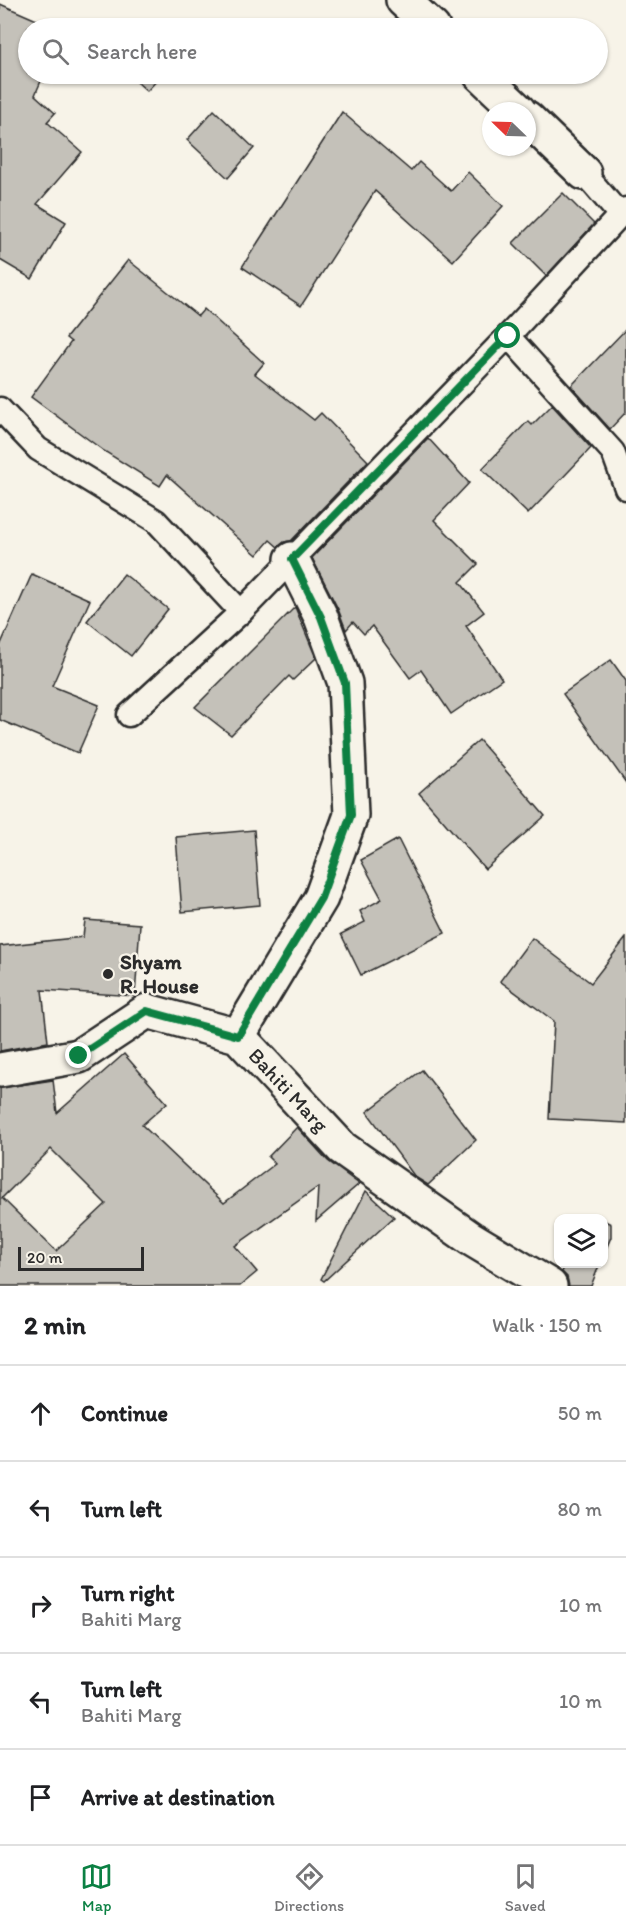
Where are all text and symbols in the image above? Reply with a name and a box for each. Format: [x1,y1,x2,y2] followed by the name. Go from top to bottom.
[18,18,608,84] search box
[39,35,72,68] icon: search
[87,38,197,65] text: Search here
[482,102,536,156] north arrow
[494,322,520,348] route start
[120,949,199,998] place label: Shyam R. House
[101,967,115,981] marker: Shyam R. House
[65,1042,91,1068] route end
[243,1043,334,1137] street label: Bahiti Marg
[554,1214,608,1268] map controls
[554,1214,608,1268] button: layers
[18,1244,144,1272] scale bar
[27,1248,62,1267] text: 20 m
[24,1309,86,1341] text: 2 min
[492,1313,602,1337] text: Walk · 150 m
[24,1397,57,1430] icon: ahead
[81,1400,168,1427] text: Continue
[558,1401,602,1425] text: 50 m
[24,1493,57,1526] icon: left
[81,1496,162,1523] text: Turn left
[557,1497,602,1521] text: 80 m
[81,1580,175,1607] text: Turn right
[24,1589,57,1622] icon: right
[559,1593,602,1617] text: 10 m
[81,1607,182,1631] text: Bahiti Marg
[81,1676,162,1703] text: Turn left
[24,1685,57,1718] icon: left
[559,1689,602,1713] text: 10 m
[81,1703,182,1727] text: Bahiti Marg
[24,1781,57,1814] icon: arrive
[81,1784,275,1811] text: Arrive at destination
[80,1860,113,1915] tab: Map
[274,1860,344,1915] tab: Directions
[505,1860,546,1915] tab: Saved

